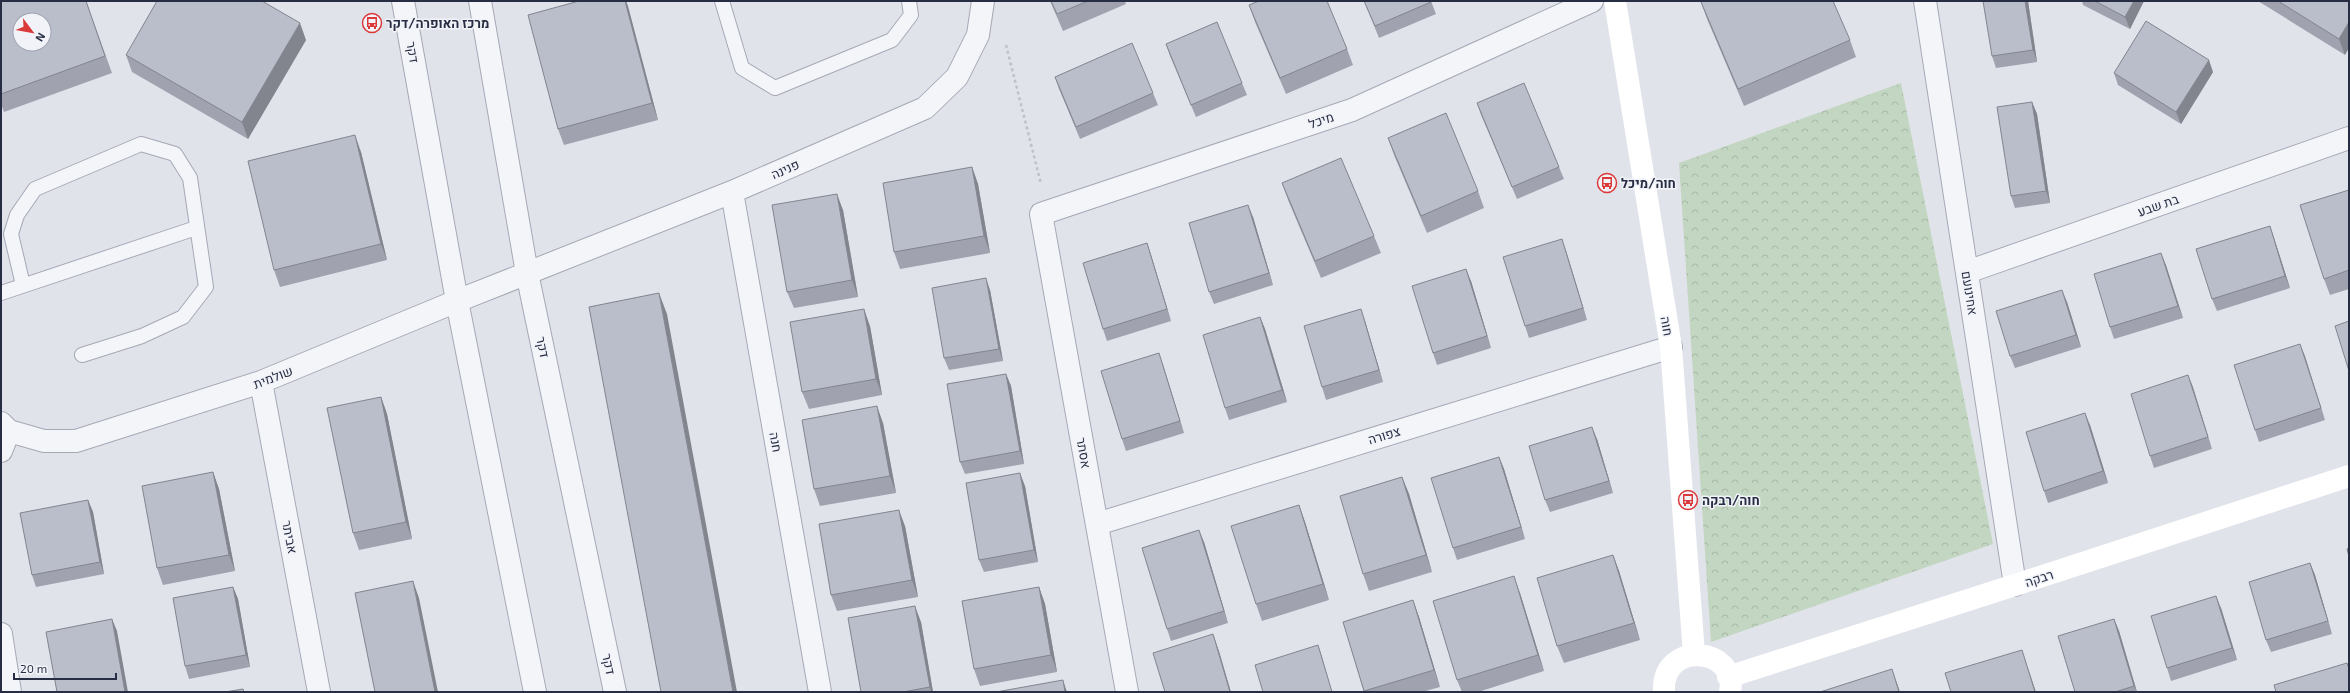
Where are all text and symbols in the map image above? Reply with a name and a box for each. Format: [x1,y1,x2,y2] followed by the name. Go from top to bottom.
[12,12,52,52] north arrow
[361,12,383,34] bus stop icon: מרכז האופרה/דקר
[386,15,489,31] place label: מרכז האופרה/דקר
[33,31,49,44] text: N
[403,40,423,64] street label: דקר
[1306,108,1336,132] street label: מיכל
[768,156,802,182] street label: פנינה
[1596,172,1618,194] bus stop icon: חוה/מיכל
[1621,175,1676,191] place label: חוה/מיכל
[2135,190,2181,219] street label: בת שבע
[1959,270,1981,316] street label: אחינועם
[1657,315,1677,337] street label: חוה
[533,335,553,359] street label: דקר
[251,362,295,392] street label: שולמית
[1366,423,1402,447] street label: צפורה
[766,431,786,453] street label: חנה
[1073,436,1095,470] street label: אסתר
[1677,489,1699,511] bus stop icon: חוה/רבקה
[1702,492,1760,508] place label: חוה/רבקה
[279,519,301,555] street label: אביתר
[2023,566,2055,590] street label: רבקה
[599,652,619,676] street label: דקר
[14,655,116,681] scale bar
[20,661,47,675] text: 20 m

